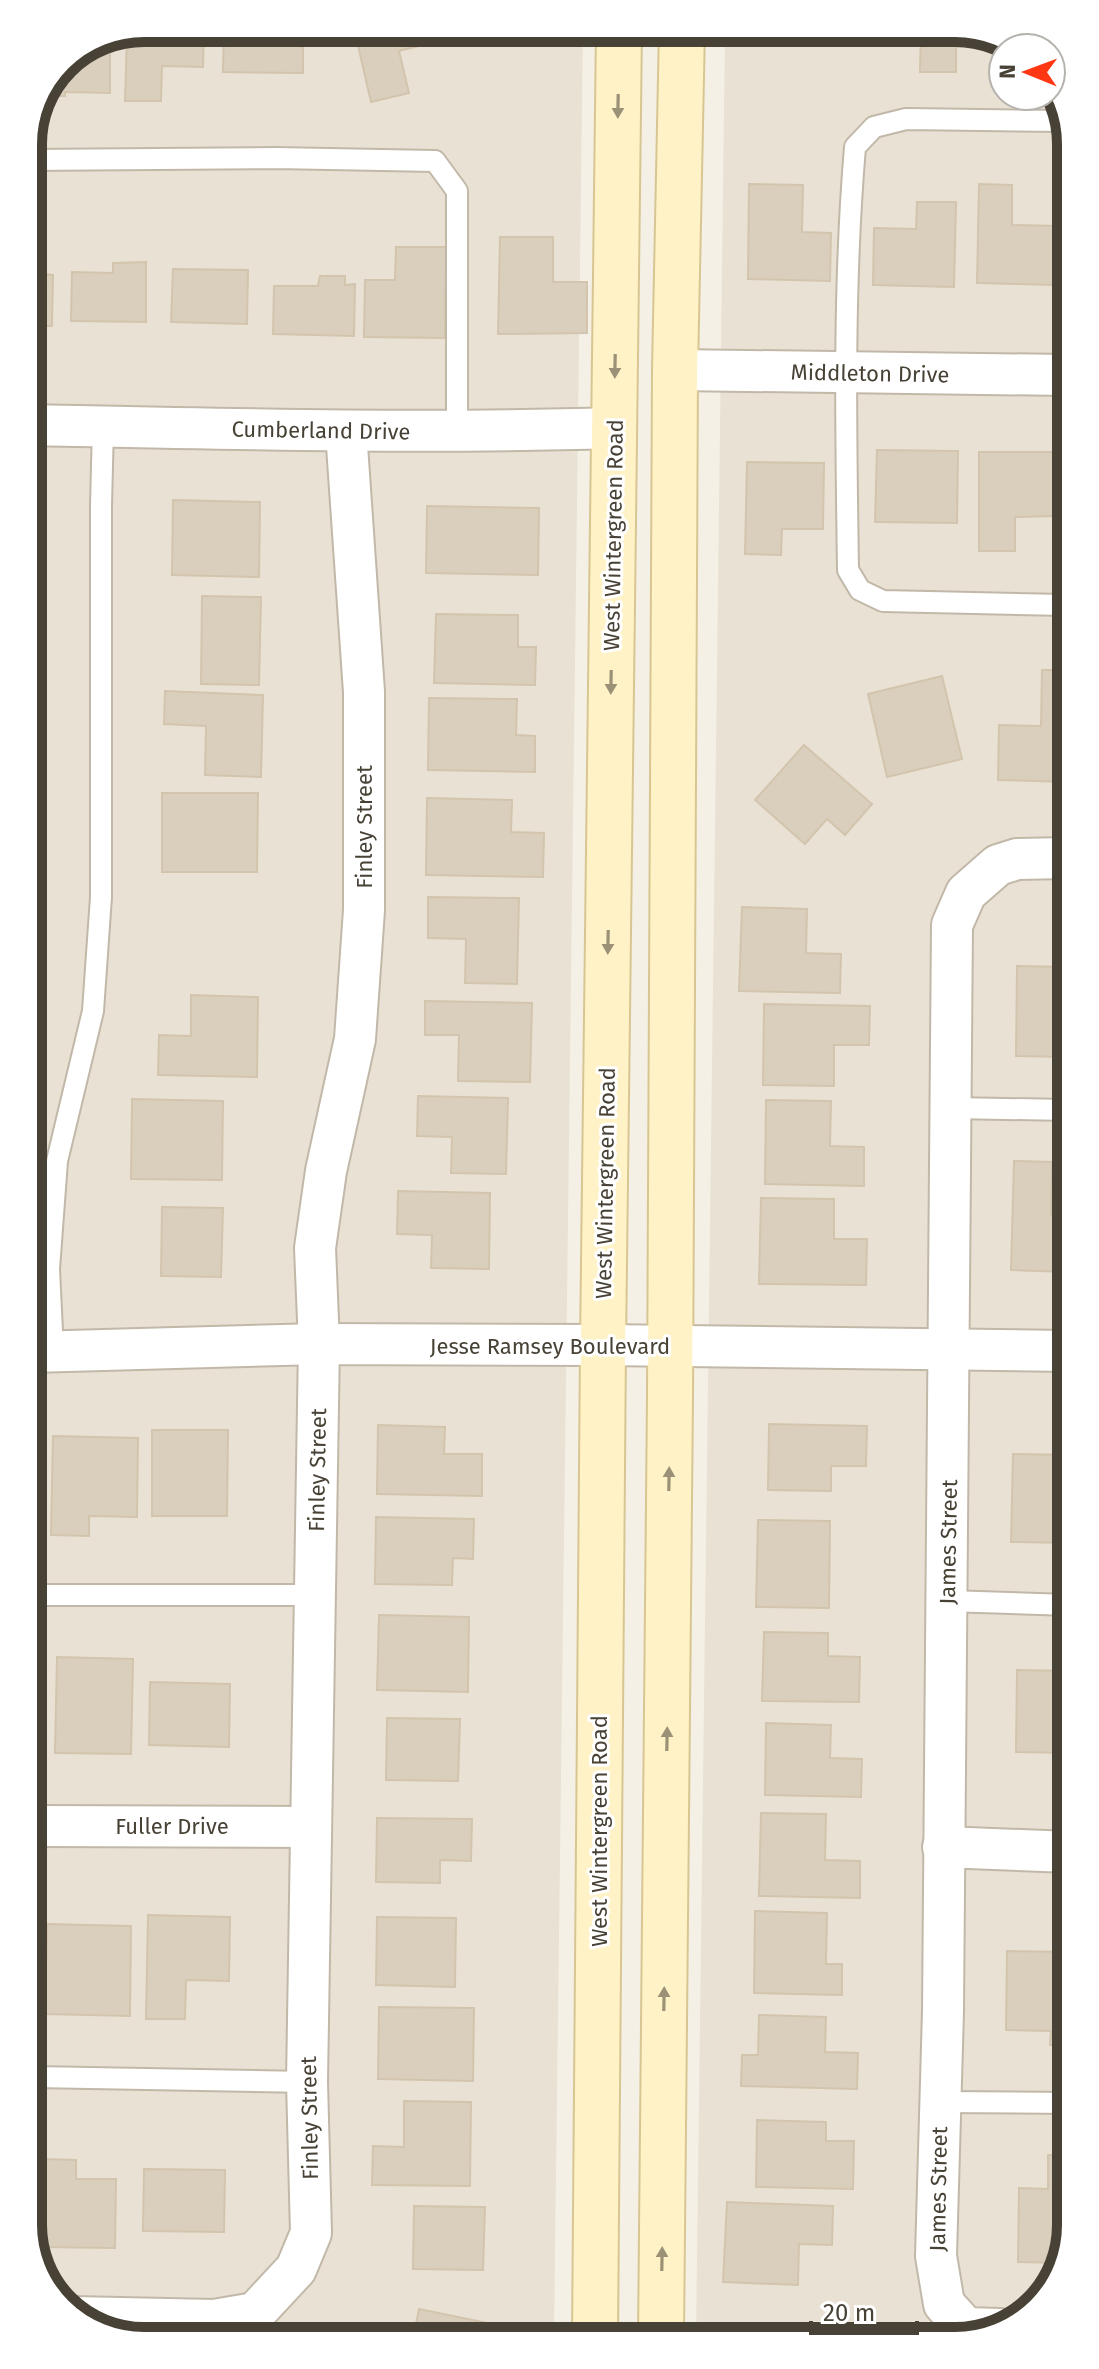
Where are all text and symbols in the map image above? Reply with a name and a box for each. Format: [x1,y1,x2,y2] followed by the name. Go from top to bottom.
[987,32,1067,112] north arrow
[994,64,1021,79] text: N
[611,94,624,119] one-way arrow
[608,354,621,379] one-way arrow
[790,359,950,388] street label: Middleton Drive
[231,415,411,446] street label: Cumberland Drive
[598,419,629,651] street label: West Wintergreen Road
[605,670,617,695] one-way arrow
[351,765,378,889] street label: Finley Street
[602,930,614,955] one-way arrow
[590,1067,621,1299] street label: West Wintergreen Road
[430,1333,670,1360] street label: Jesse Ramsey Boulevard
[303,1408,332,1532] street label: Finley Street
[663,1466,676,1491] one-way arrow
[934,1479,963,1605] street label: James Street
[586,1715,613,1947] street label: West Wintergreen Road
[661,1726,673,1751] one-way arrow
[115,1813,229,1840] street label: Fuller Drive
[658,1986,671,2011] one-way arrow
[295,2056,324,2180] street label: Finley Street
[924,2126,953,2252] street label: James Street
[656,2246,668,2271] one-way arrow
[811,2285,917,2335] scale bar
[823,2299,875,2327] text: 20 m

